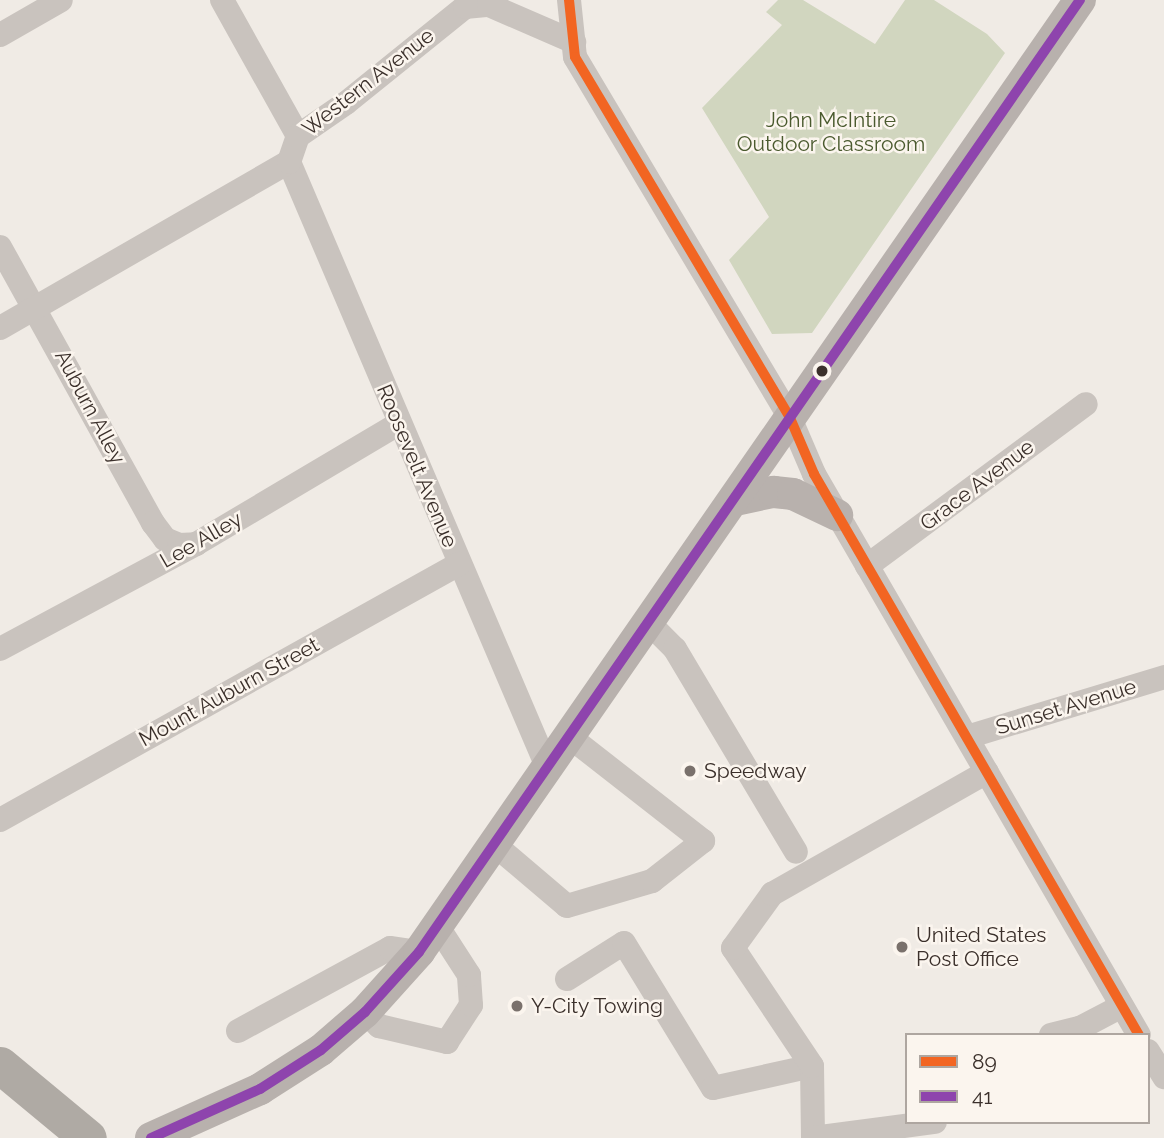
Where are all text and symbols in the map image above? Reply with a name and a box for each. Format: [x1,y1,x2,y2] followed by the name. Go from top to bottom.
[297,23,439,141] street label: Western Avenue
[736,107,926,157] park label: John McIntire Outdoor Classroom
[49,346,131,468] street label: Auburn Alley
[815,364,829,378] unlabelled marker
[371,380,463,552] street label: Roosevelt Avenue
[915,434,1039,536] street label: Grace Avenue
[155,506,247,574] street label: Lee Alley
[134,632,324,752] street label: Mount Auburn Street
[993,674,1139,740] street label: Sunset Avenue
[704,758,807,784] place label: Speedway
[682,763,698,779] marker: Speedway
[916,922,1046,972] place label: United States Post Office
[894,939,910,955] marker: United States Post Office
[531,993,664,1019] place label: Y-City Towing
[509,998,525,1014] marker: Y-City Towing
[905,1033,1150,1124] legend
[972,1049,997,1074] text: 89
[972,1084,992,1109] text: 41

